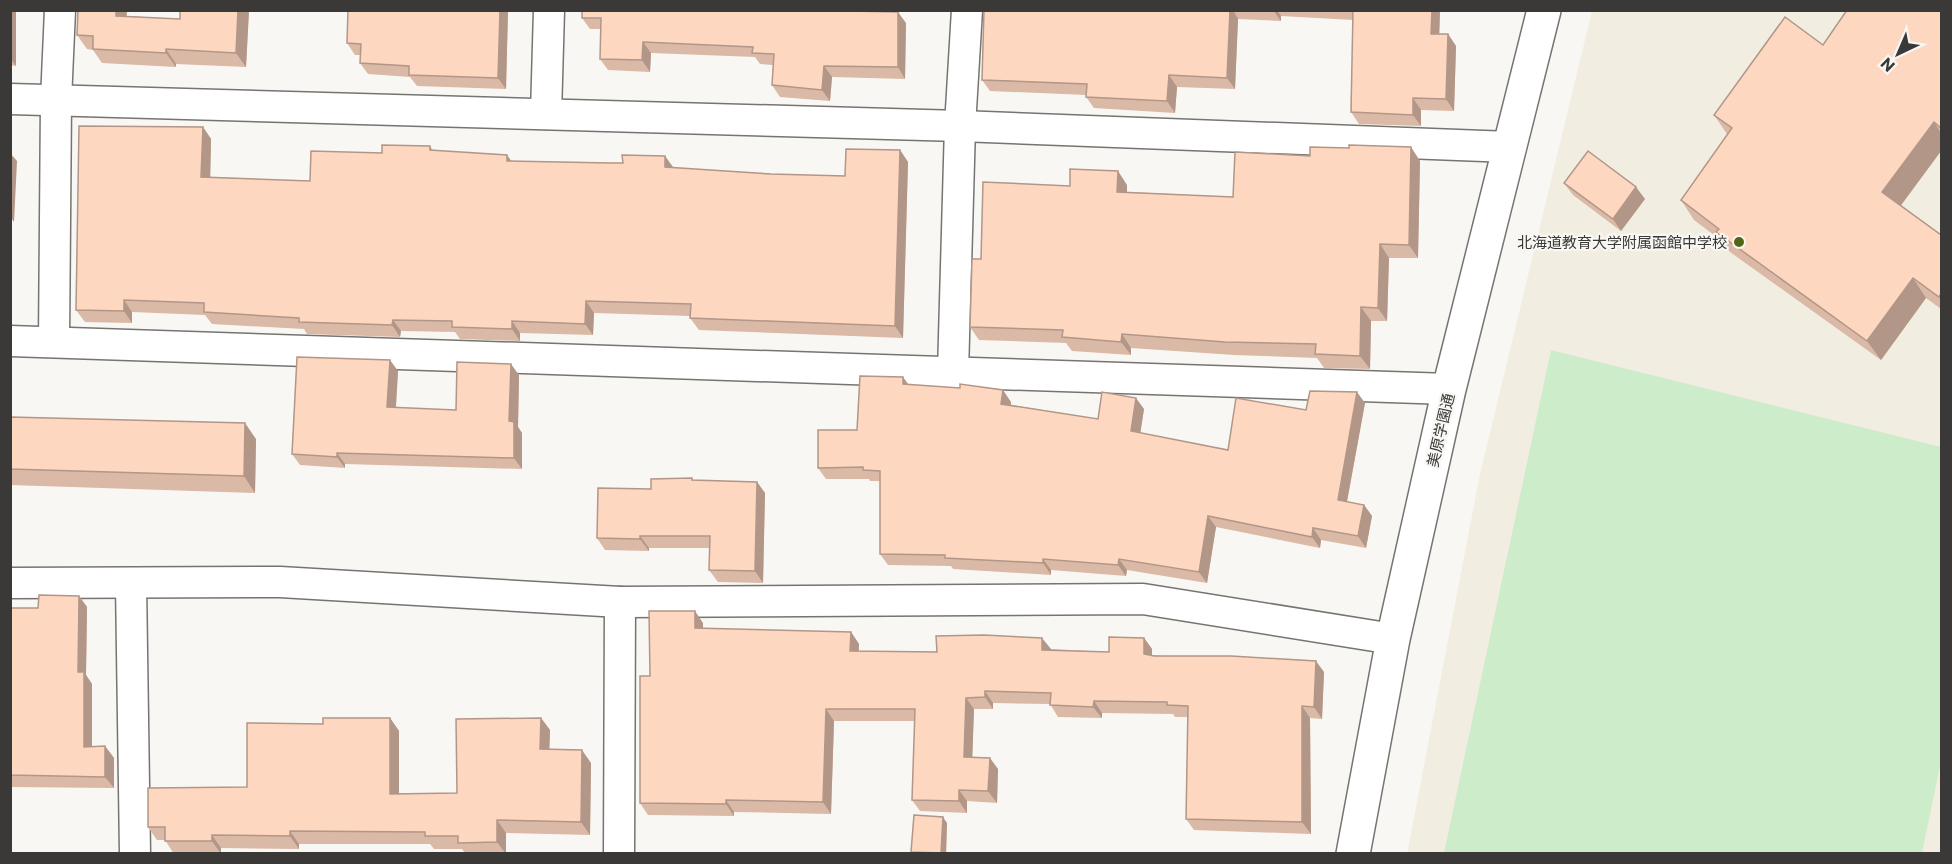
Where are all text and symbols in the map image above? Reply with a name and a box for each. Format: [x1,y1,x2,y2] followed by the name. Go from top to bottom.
[1868,24,1928,84] north arrow
[1876,54,1898,76] text: N
[1517,233,1727,251] place label: 北海道教育大学附属函館中学校
[1732,235,1746,249] marker: 北海道教育大学附属函館中学校
[1423,391,1457,469] street label: 美原学園通

